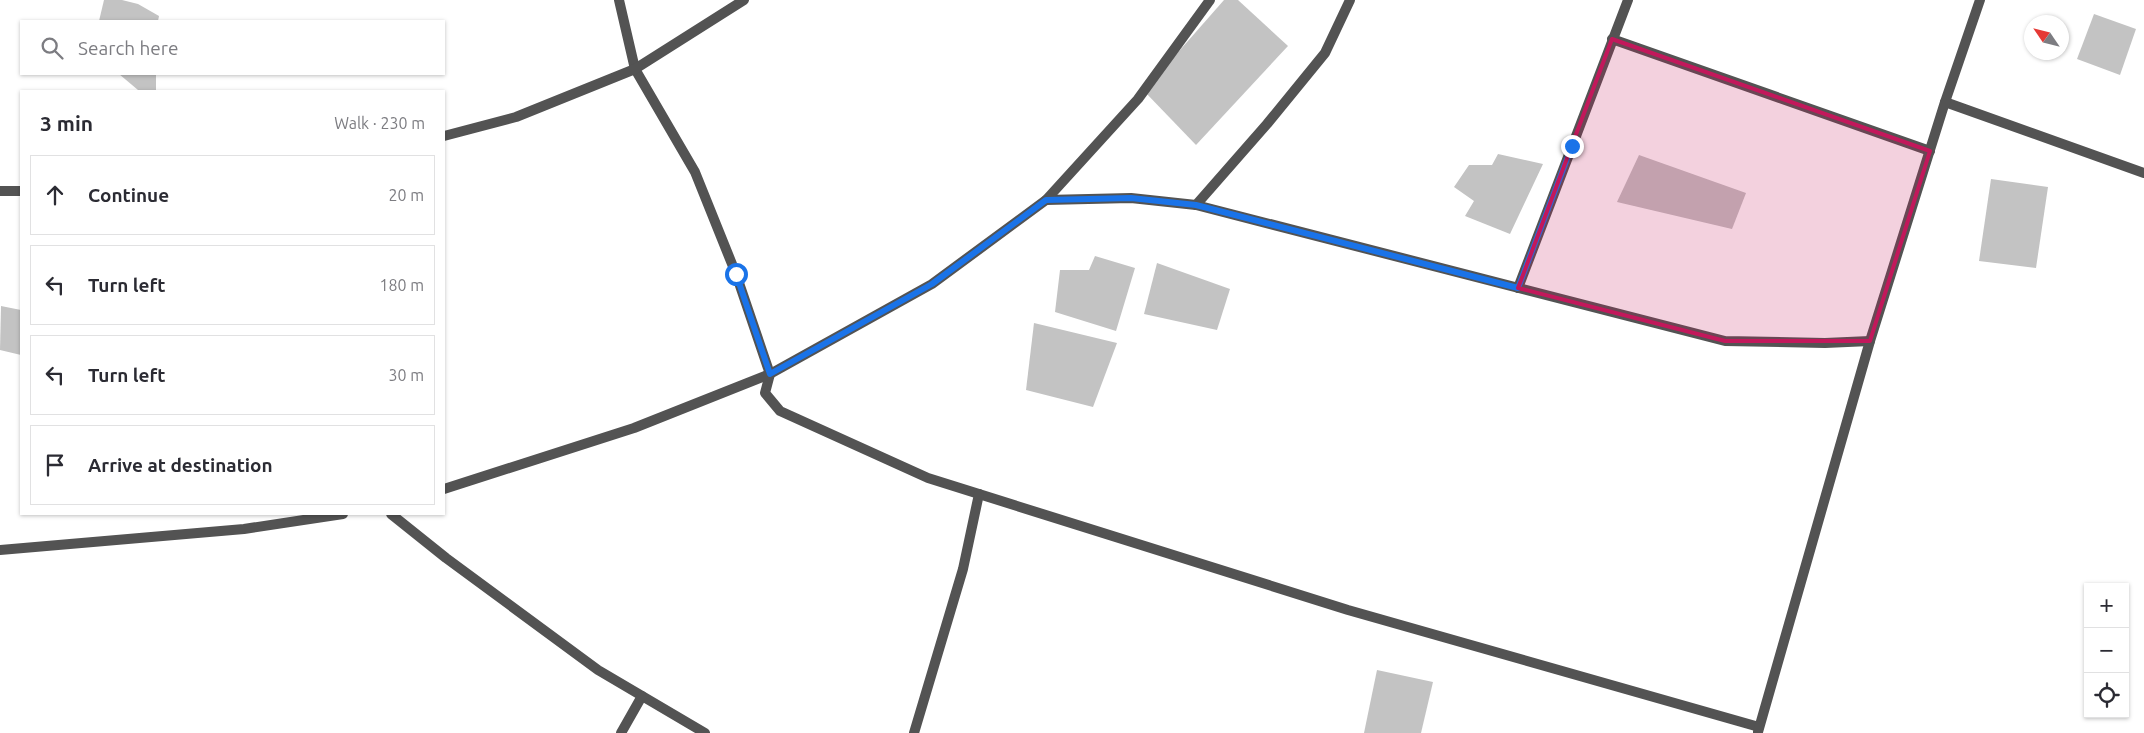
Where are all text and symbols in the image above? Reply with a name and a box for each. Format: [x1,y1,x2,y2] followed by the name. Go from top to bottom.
[2024,15,2069,60] north arrow
[20,20,445,75] search box
[38,34,66,62] icon: search
[78,37,178,59] text: Search here
[40,111,93,135] text: 3 min
[334,114,425,132] text: Walk · 230 m
[1561,135,1584,158] route end
[41,181,69,209] icon: ahead
[88,184,169,206] text: Continue
[388,186,424,204] text: 20 m
[725,263,748,286] route start
[41,271,69,299] icon: left
[88,274,166,296] text: Turn left
[379,276,424,294] text: 180 m
[41,361,69,389] icon: left
[88,364,166,386] text: Turn left
[388,366,424,384] text: 30 m
[41,451,69,479] icon: arrive
[88,454,273,476] text: Arrive at destination
[2084,583,2129,718] map controls
[2084,583,2129,628] button: +
[2084,628,2129,673] button: −
[2084,673,2129,718] button: locate

